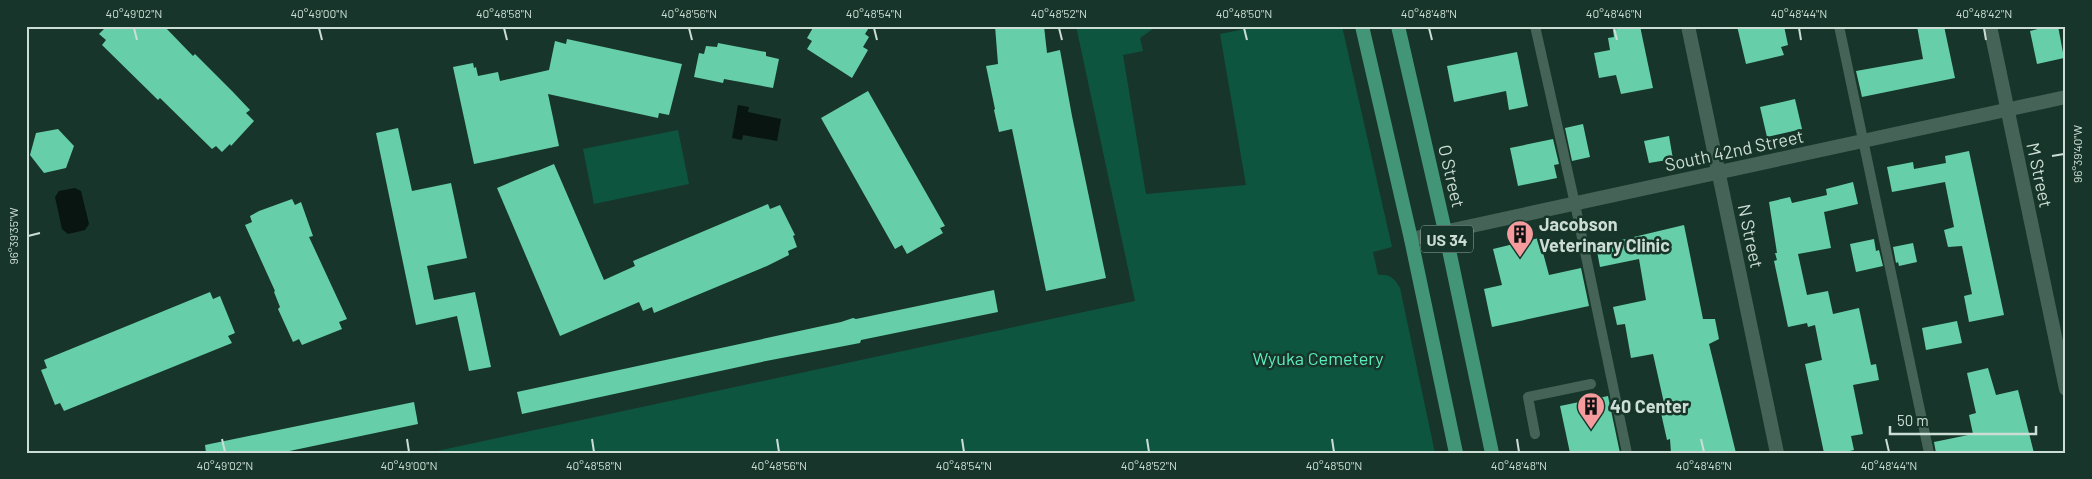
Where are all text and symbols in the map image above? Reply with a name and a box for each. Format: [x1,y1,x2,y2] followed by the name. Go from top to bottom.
[106,6,162,20] text: 40°49'02"N
[290,6,348,20] text: 40°49'00"N
[476,6,532,20] text: 40°48'58"N
[661,6,717,20] text: 40°48'56"N
[846,6,902,20] text: 40°48'54"N
[1031,6,1087,20] text: 40°48'52"N
[1216,6,1272,20] text: 40°48'50"N
[1401,6,1457,20] text: 40°48'48"N
[1586,6,1642,20] text: 40°48'46"N
[1771,6,1827,20] text: 40°48'44"N
[1956,6,2012,20] text: 40°48'42"N
[1662,125,1806,175] street label: South 42nd Street
[2070,125,2084,183] text: 96°39'40"W
[2022,141,2058,209] street label: M Street
[1434,142,1470,210] street label: O Street
[1733,202,1769,270] street label: N Street
[6,207,20,265] text: 96°39'35"W
[1539,213,1670,256] place label: Jacobson Veterinary Clinic
[1505,219,1535,258] building icon: Jacobson Veterinary Clinic
[1421,225,1473,252] road number: US 34
[1252,347,1384,369] park label: Wyuka Cemetery
[1576,391,1606,430] building icon: 40 Center
[1610,395,1689,417] place label: 40 Center
[1890,404,2036,436] scale bar
[1897,411,1929,429] text: 50 m
[197,458,253,472] text: 40°49'02"N
[380,458,438,472] text: 40°49'00"N
[566,458,622,472] text: 40°48'58"N
[751,458,807,472] text: 40°48'56"N
[936,458,992,472] text: 40°48'54"N
[1121,458,1177,472] text: 40°48'52"N
[1306,458,1362,472] text: 40°48'50"N
[1491,458,1547,472] text: 40°48'48"N
[1676,458,1732,472] text: 40°48'46"N
[1861,458,1917,472] text: 40°48'44"N

